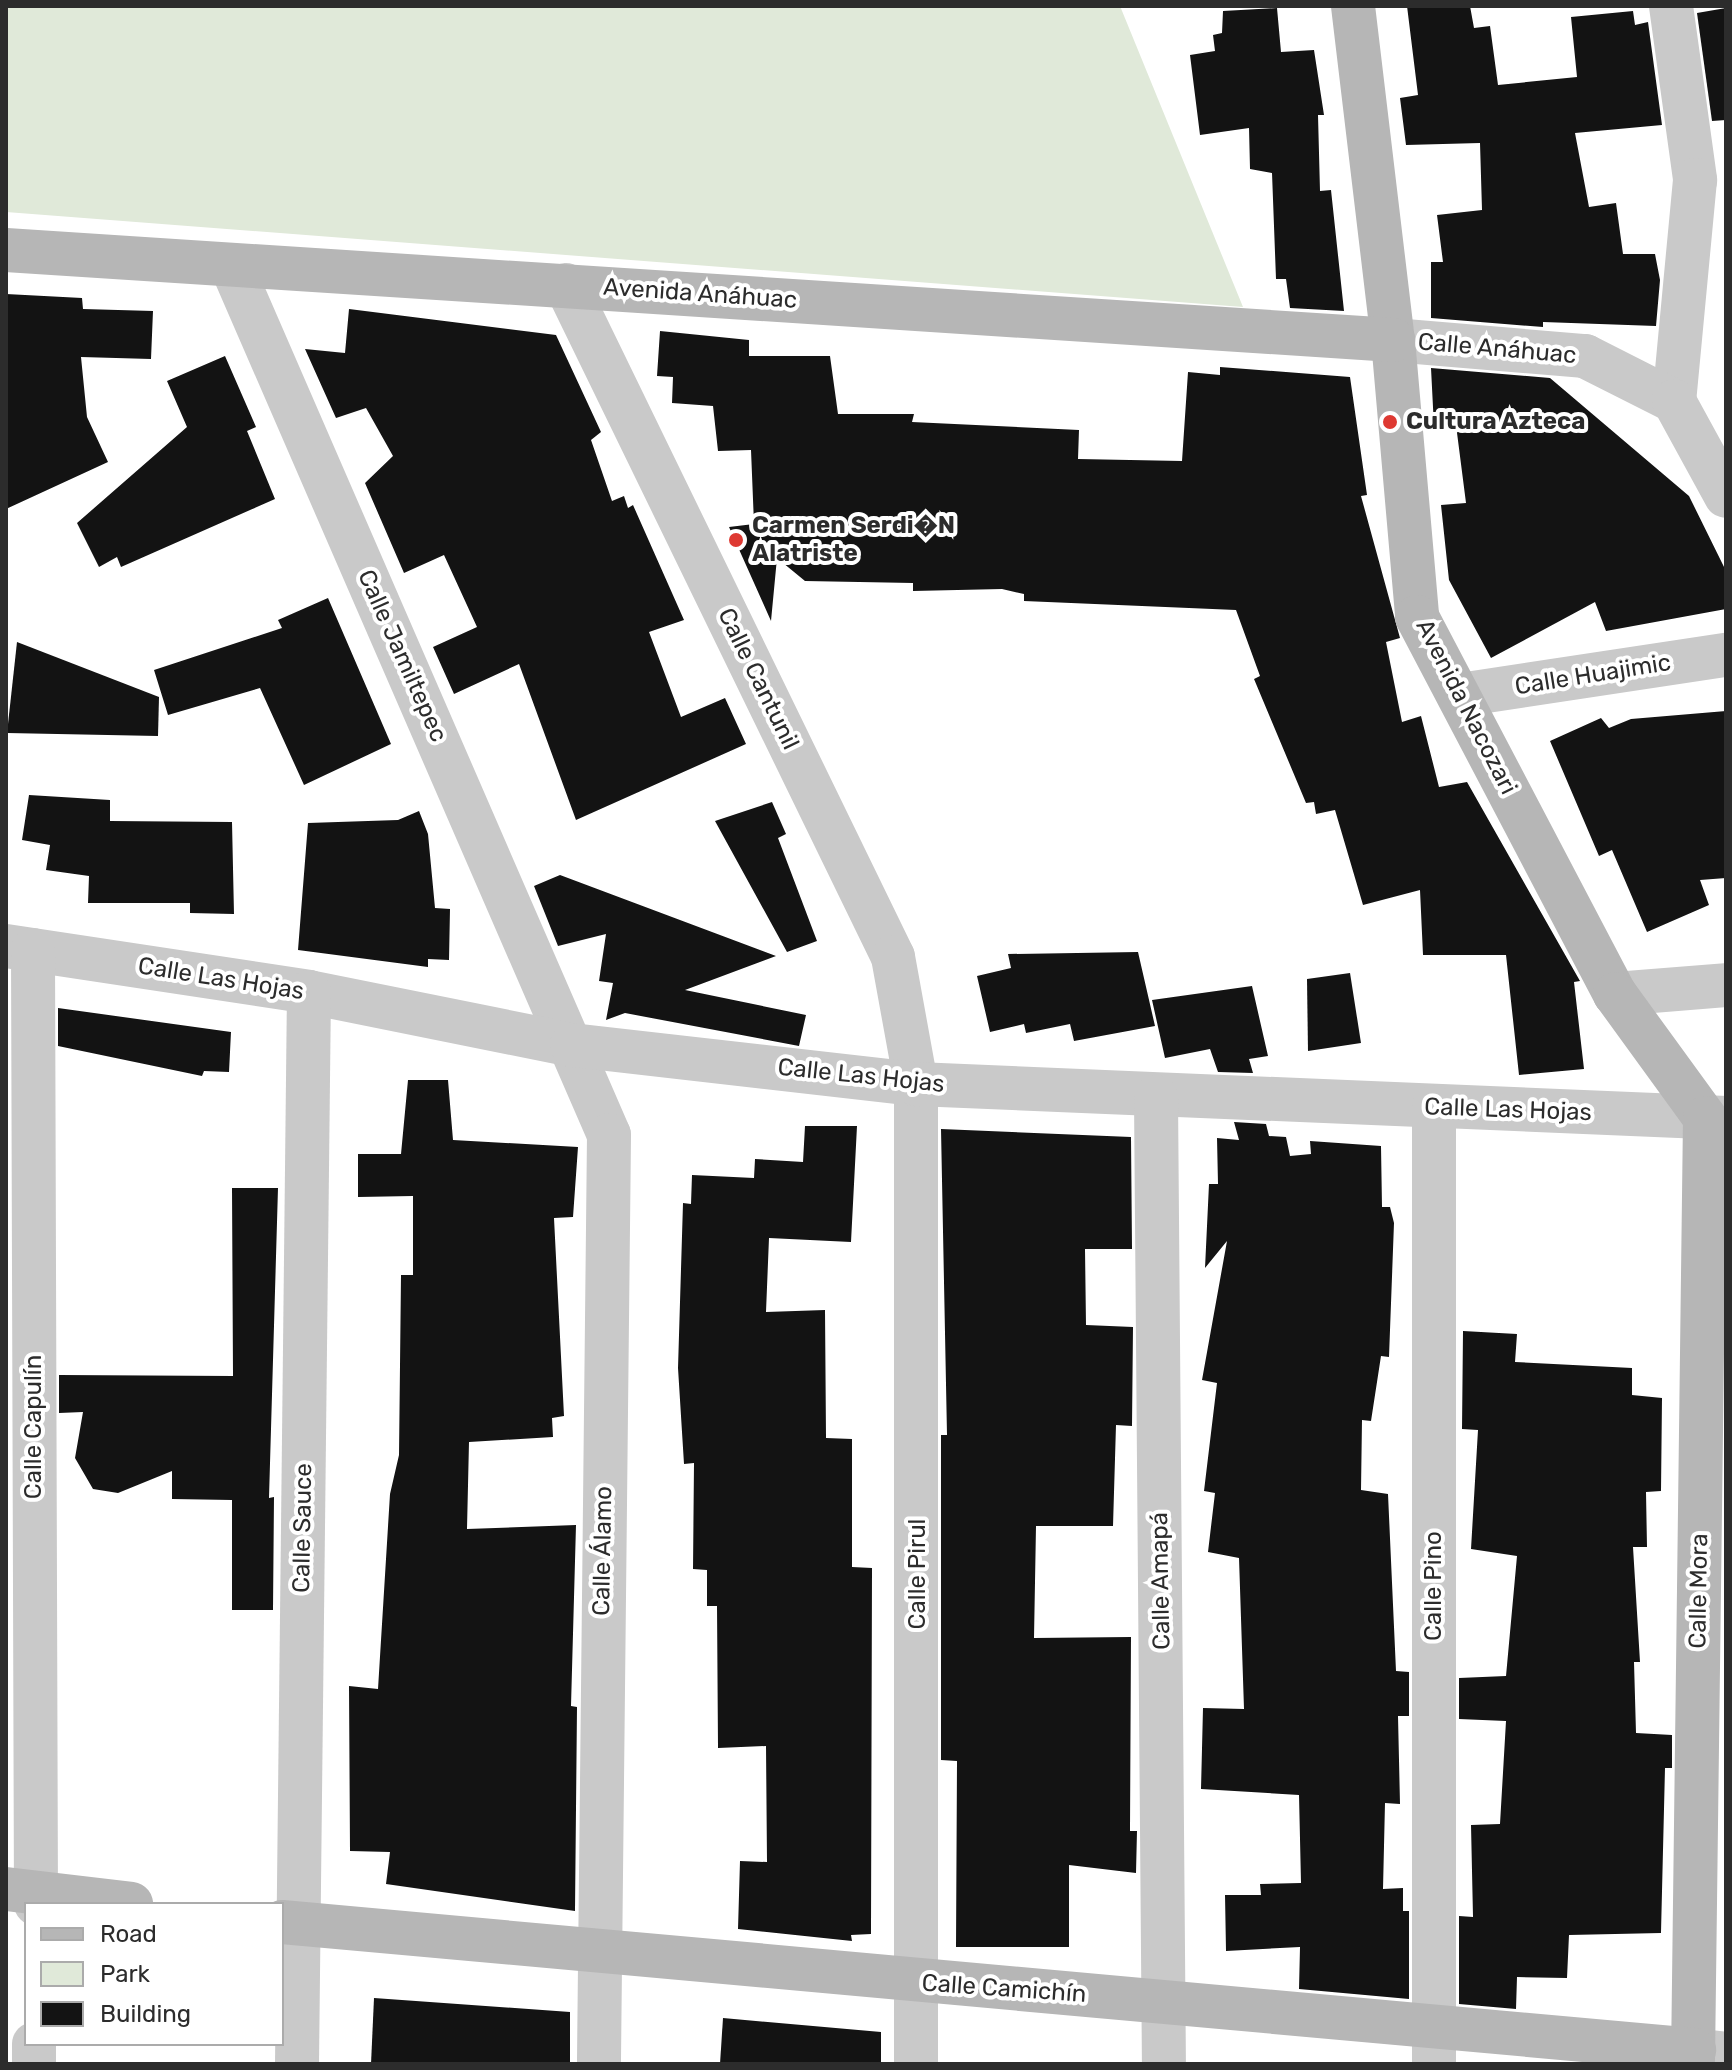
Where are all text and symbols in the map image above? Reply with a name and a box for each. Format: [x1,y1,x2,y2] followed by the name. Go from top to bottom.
[602,273,798,315] street label: Avenida Anáhuac
[1416,328,1578,370] street label: Calle Anáhuac
[1406,408,1586,436] place label: Cultura Azteca
[1381,413,1399,431] marker: Cultura Azteca
[752,512,955,568] place label: Carmen Serdi�N Alatriste
[727,531,745,549] marker: Carmen Serdi�N Alatriste
[351,565,453,747] street label: Calle Jamiltepec
[711,604,805,754] street label: Calle Cantunil
[1409,615,1523,799] street label: Avenida Nacozari
[1513,648,1673,702] street label: Calle Huajimic
[136,952,306,1006] street label: Calle Las Hojas
[776,1053,946,1099] street label: Calle Las Hojas
[1424,1093,1592,1127] street label: Calle Las Hojas
[20,1355,48,1499] street label: Calle Capulín
[287,1463,319,1593] street label: Calle Sauce
[587,1486,619,1616] street label: Calle Álamo
[1145,1512,1177,1650] street label: Calle Amapá
[904,1519,932,1629] street label: Calle Pirul
[1420,1531,1448,1641] street label: Calle Pino
[1684,1533,1714,1649] street label: Calle Mora
[24,1902,284,2046] legend
[100,1920,157,1948] text: Road
[100,1960,150,1988] text: Park
[921,1969,1087,2009] street label: Calle Camichín
[100,2000,191,2028] text: Building

